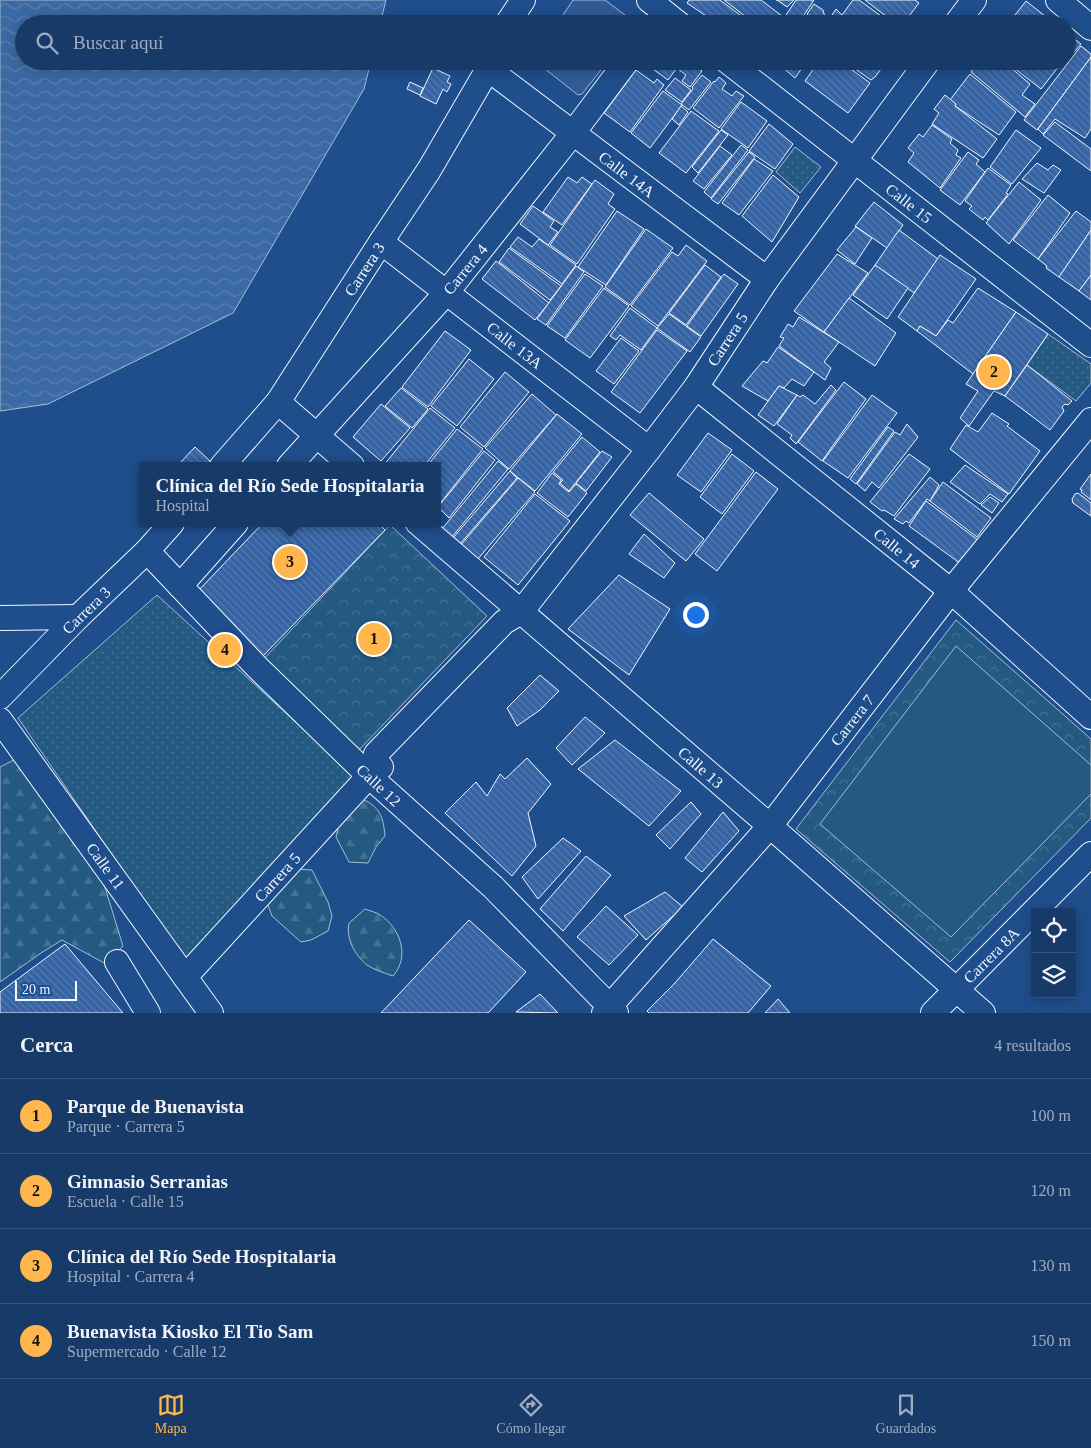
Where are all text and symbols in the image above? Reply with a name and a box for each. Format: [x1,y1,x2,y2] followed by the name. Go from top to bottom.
[15,15,1076,70] search box
[33,29,61,57] icon: search
[73,32,163,53] text: Buscar aquí
[595,148,658,201] street label: Calle 14A
[882,180,935,227] street label: Calle 15
[341,239,388,299] street label: Carrera 3
[440,241,491,298] street label: Carrera 4
[704,309,751,369] street label: Carrera 5
[484,319,546,372] street label: Calle 13A
[978,353,1010,391] pin: 2
[139,462,441,527] popup
[155,475,425,496] text: Clínica del Río Sede Hospitalaria
[155,497,210,514] text: Hospital
[870,525,923,572] street label: Calle 14
[274,543,306,581] pin: 3
[59,583,114,637] street label: Carrera 3
[683,602,709,628] your location
[358,620,390,658] pin: 1
[209,631,241,669] pin: 4
[827,691,878,749] street label: Carrera 7
[675,743,727,791] street label: Calle 13
[353,761,404,810] street label: Calle 12
[83,840,128,893] street label: Calle 11
[251,849,304,905] street label: Carrera 5
[1031,908,1076,998] map controls
[1031,908,1076,953] button: locate
[960,924,1023,987] street label: Carrera 8A
[1031,953,1076,998] button: layers
[15,978,78,1001] scale bar
[22,982,50,997] text: 20 m
[20,1033,73,1057] text: Cerca
[994,1037,1071,1054] text: 4 resultados
[67,1096,244,1117] text: Parque de Buenavista
[32,1107,40,1124] text: 1
[1031,1107,1071,1124] text: 100 m
[67,1118,185,1135] text: Parque · Carrera 5
[67,1171,228,1192] text: Gimnasio Serranias
[32,1182,40,1199] text: 2
[1031,1182,1071,1199] text: 120 m
[67,1193,184,1210] text: Escuela · Calle 15
[67,1246,336,1267] text: Clínica del Río Sede Hospitalaria
[32,1257,40,1274] text: 3
[1031,1257,1071,1274] text: 130 m
[67,1268,195,1285] text: Hospital · Carrera 4
[67,1321,313,1342] text: Buenavista Kiosko El Tio Sam
[32,1332,40,1349] text: 4
[1031,1332,1071,1349] text: 150 m
[67,1343,227,1360] text: Supermercado · Calle 12
[155,1391,187,1437] tab: Mapa
[496,1391,566,1437] tab: Cómo llegar
[876,1391,936,1437] tab: Guardados

